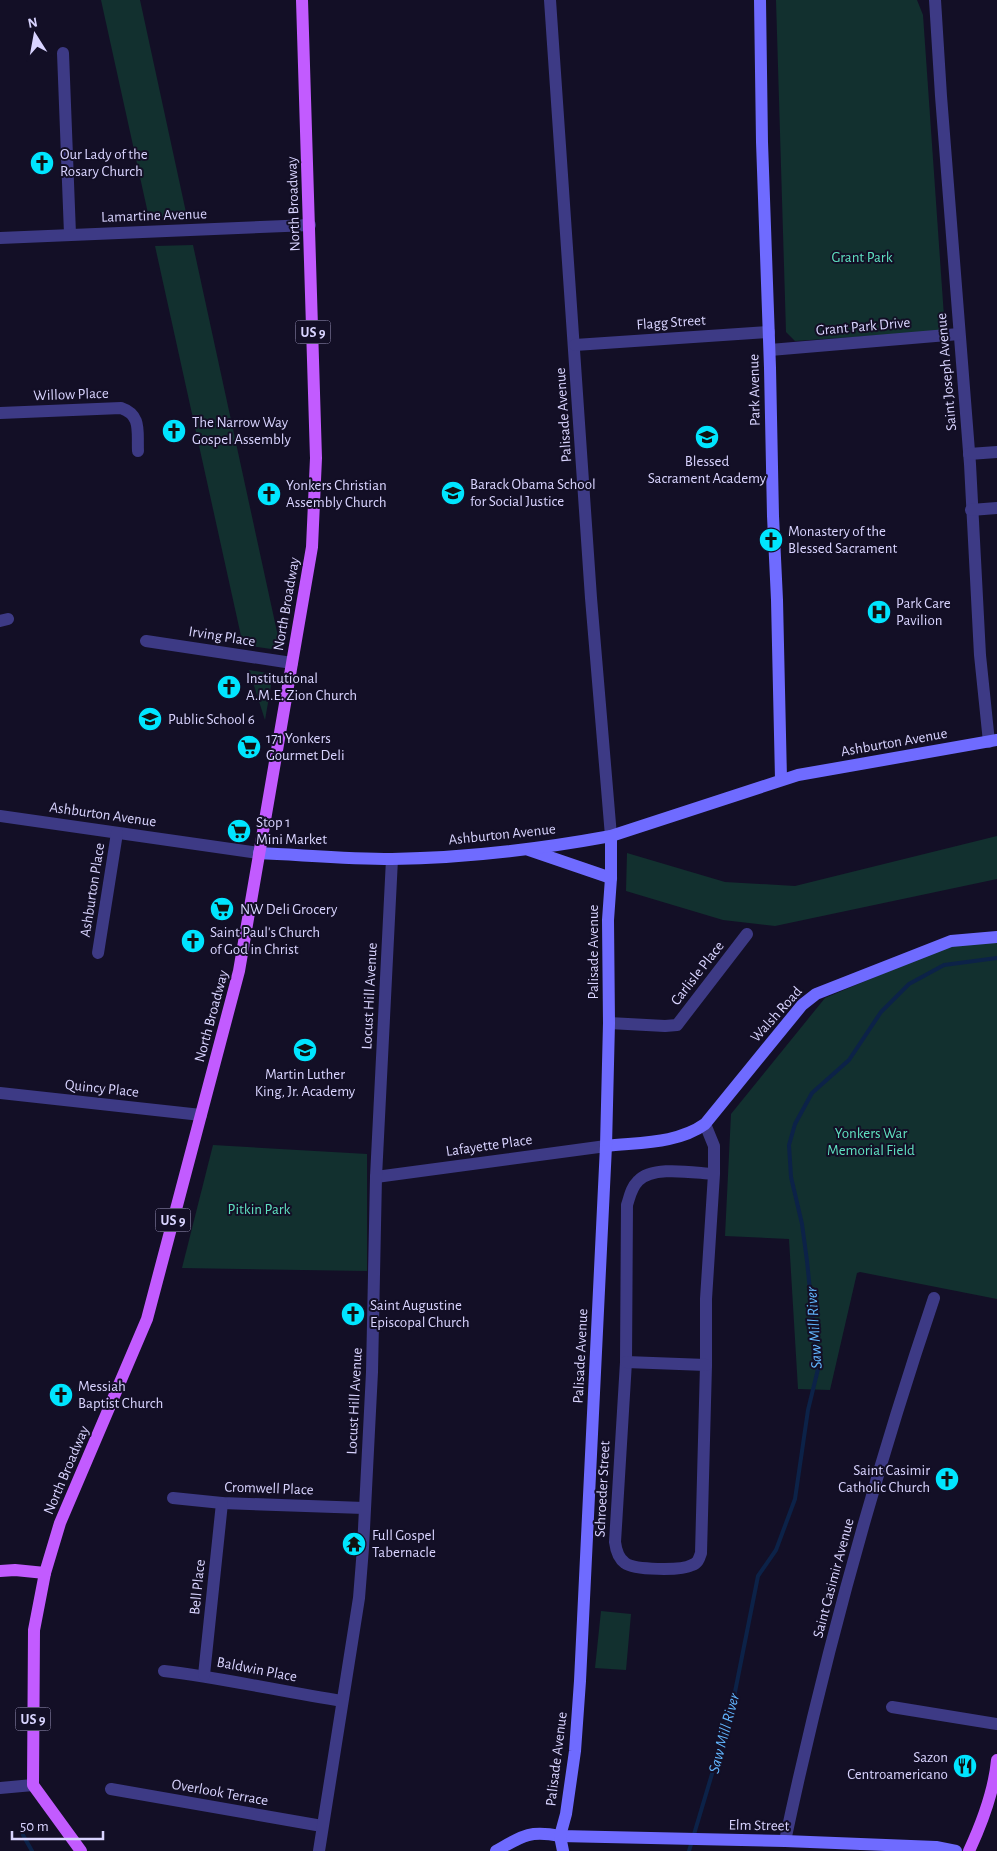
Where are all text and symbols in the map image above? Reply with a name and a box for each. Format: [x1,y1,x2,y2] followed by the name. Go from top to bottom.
[10,10,60,60] north arrow
[27,15,39,31] text: N
[60,147,148,179] place label: Our Lady of the Rosary Church
[29,150,55,176] church icon: Our Lady of the Rosary Church
[284,156,303,252] street label: North Broadway
[101,206,207,225] street label: Lamartine Avenue
[831,250,893,265] park label: Grant Park
[934,312,959,431] street label: Saint Joseph Avenue
[636,313,706,332] street label: Flagg Street
[815,315,911,338] street label: Grant Park Drive
[296,321,330,344] road number: US 9
[746,354,763,426] street label: Park Avenue
[553,367,574,463] street label: Palisade Avenue
[33,386,109,403] street label: Willow Place
[192,415,291,447] place label: The Narrow Way Gospel Assembly
[161,418,187,444] church icon: The Narrow Way Gospel Assembly
[694,424,720,450] school or university icon: Blessed Sacrament Academy
[648,454,767,486] place label: Blessed Sacrament Academy
[470,477,596,509] place label: Barack Obama School for Social Justice
[286,478,387,510] place label: Yonkers Christian Assembly Church
[440,480,466,506] school or university icon: Barack Obama School for Social Justice
[256,481,282,507] church icon: Yonkers Christian Assembly Church
[788,524,897,556] place label: Monastery of the Blessed Sacrament
[758,527,784,553] church icon: Monastery of the Blessed Sacrament
[271,556,302,652] street label: North Broadway
[896,596,951,628] place label: Park Care Pavilion
[866,599,892,625] hospital icon: Park Care Pavilion
[187,624,257,649] street label: Irving Place
[246,671,357,703] place label: Institutional A.M.E. Zion Church
[216,674,242,700] church icon: Institutional A.M.E. Zion Church
[137,706,163,732] school or university icon: Public School 6
[168,712,255,727] place label: Public School 6
[840,726,949,759] street label: Ashburton Avenue
[266,731,345,763] place label: 171 Yonkers Gourmet Deli
[236,734,262,760] supermarket icon: 171 Yonkers Gourmet Deli
[49,800,157,829] street label: Ashburton Avenue
[256,815,327,847] place label: Stop 1 Mini Market
[226,818,252,844] supermarket icon: Stop 1 Mini Market
[448,821,557,848] street label: Ashburton Avenue
[78,842,107,938] street label: Ashburton Place
[209,896,235,922] supermarket icon: NW Deli Grocery
[240,902,338,917] place label: NW Deli Grocery
[586,904,601,1000] street label: Palisade Avenue
[210,925,320,957] place label: Saint Paul's Church of God in Christ
[180,928,206,954] church icon: Saint Paul's Church of God in Christ
[668,938,727,1008] street label: Carlisle Place
[359,942,380,1050] street label: Locust Hill Avenue
[192,968,231,1064] street label: North Broadway
[748,984,805,1045] street label: Walsh Road
[292,1037,318,1063] school or university icon: Martin Luther King, Jr. Academy
[255,1067,356,1099] place label: Martin Luther King, Jr. Academy
[64,1077,140,1100] street label: Quincy Place
[827,1126,915,1158] park label: Yonkers War Memorial Field
[445,1132,533,1159] street label: Lafayette Place
[228,1202,291,1217] park label: Pitkin Park
[156,1208,190,1232] road number: US 9
[803,1286,825,1369] water label: Saw Mill River
[370,1298,469,1330] place label: Saint Augustine Episcopal Church
[340,1301,366,1327] church icon: Saint Augustine Episcopal Church
[571,1308,590,1404] street label: Palisade Avenue
[344,1347,365,1455] street label: Locust Hill Avenue
[78,1379,163,1411] place label: Messiah Baptist Church
[48,1382,74,1408] church icon: Messiah Baptist Church
[41,1423,92,1517] street label: North Broadway
[592,1440,613,1538] street label: Schroeder Street
[838,1463,930,1495] place label: Saint Casimir Catholic Church
[934,1466,960,1492] church icon: Saint Casimir Catholic Church
[224,1479,314,1498] street label: Cromwell Place
[810,1517,857,1639] street label: Saint Casimir Avenue
[372,1528,436,1560] place label: Full Gospel Tabernacle
[341,1531,367,1557] temple icon: Full Gospel Tabernacle
[187,1558,208,1616] street label: Bell Place
[215,1654,298,1685] street label: Baldwin Place
[706,1691,743,1775] water label: Saw Mill River
[15,1708,50,1730] road number: US 9
[543,1711,570,1807] street label: Palisade Avenue
[847,1750,948,1782] place label: Sazon Centroamericano
[952,1753,978,1779] restaurant icon: Sazon Centroamericano
[171,1777,269,1808] street label: Overlook Terrace
[12,1808,104,1840] scale bar
[729,1817,790,1834] street label: Elm Street
[20,1819,49,1834] text: 50 m

